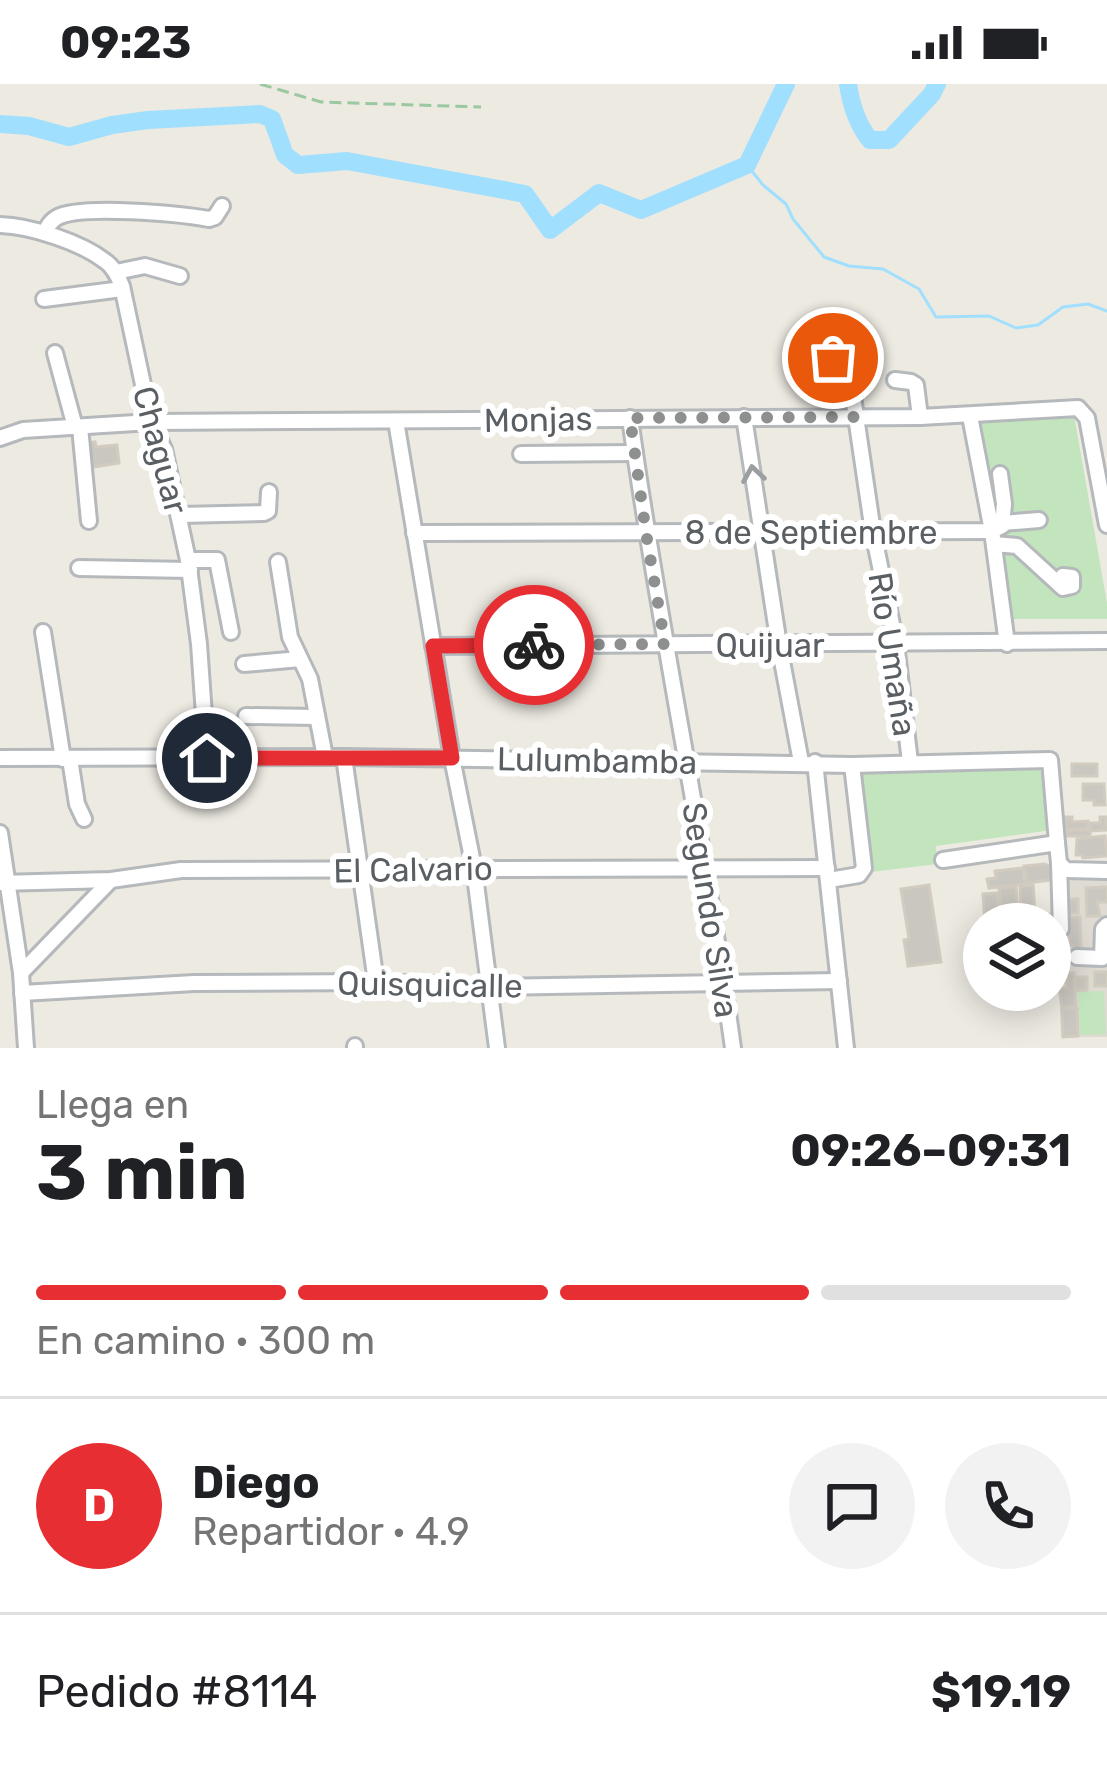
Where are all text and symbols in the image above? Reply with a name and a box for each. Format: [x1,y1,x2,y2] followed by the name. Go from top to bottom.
[60,16,192,69] text: 09:23
[782,307,884,409] pin
[800,325,866,391] icon: bag
[125,382,196,519] street label: Chaguar
[483,399,593,440] street label: Monjas
[741,465,767,484] one-way arrow
[685,513,937,552] street label: 8 de Septiembre
[860,569,925,739] street label: Río Umaña
[474,585,594,705] courier
[501,612,567,678] icon: bike
[715,626,825,665] street label: Quijuar
[156,707,258,809] pin
[174,725,240,791] icon: home
[497,739,697,782] street label: Lulumbamba
[674,800,747,1021] street label: Segundo Silva
[333,849,493,890] street label: El Calvario
[963,903,1071,1011] map controls
[963,903,1071,1011] button: layers
[337,963,523,1006] street label: Quisquicalle
[36,1082,189,1128] text: Llega en
[790,1124,1071,1177] text: 09:26–09:31
[36,1126,248,1219] text: 3 min
[36,1318,375,1364] text: En camino · 300 m
[789,1443,915,1569] button: chat
[945,1443,1071,1569] button: phone
[192,1456,320,1509] text: Diego
[83,1479,115,1532] text: D
[192,1509,470,1555] text: Repartidor · 4.9
[36,1665,318,1718] text: Pedido #8114
[931,1665,1071,1718] text: $19.19

